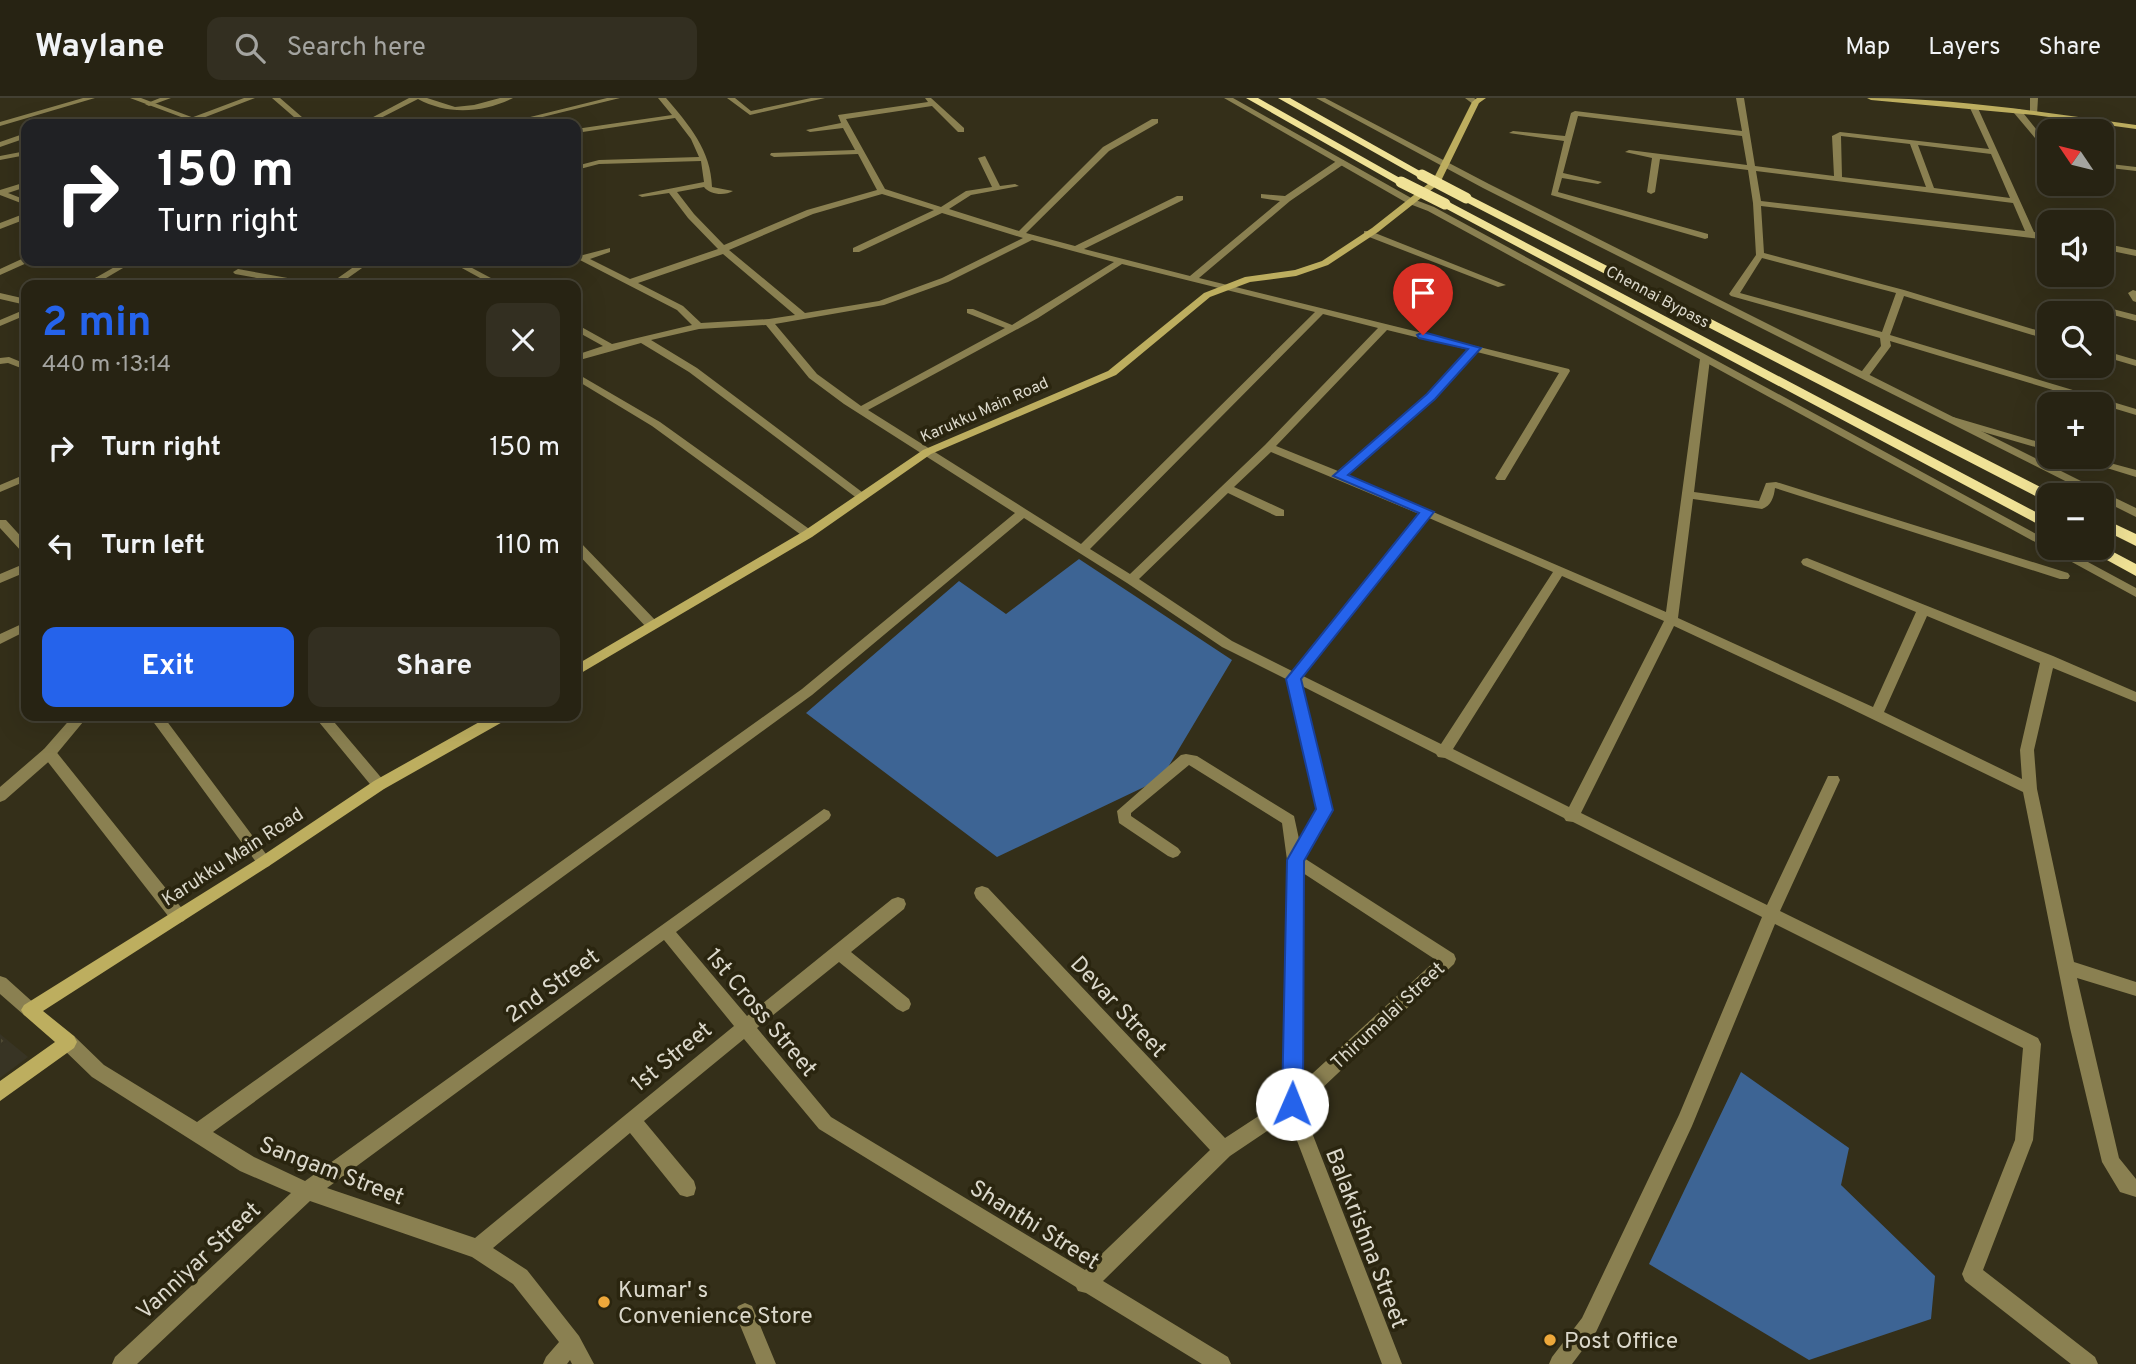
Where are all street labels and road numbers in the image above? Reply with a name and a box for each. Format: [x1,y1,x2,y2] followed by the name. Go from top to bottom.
[1602,262,1712,333] street label: Chennai Bypass
[918,374,1052,448] street label: Karukku Main Road
[158,803,308,912] street label: Karukku Main Road
[501,943,606,1031] street label: 2nd Street
[698,943,822,1084] street label: 1st Cross Street
[1063,951,1172,1065] street label: Devar Street
[1326,957,1450,1075] street label: Thirumalai Street
[626,1016,719,1099] street label: 1st Street
[254,1131,408,1213] street label: Sangam Street
[1317,1145,1412,1333] street label: Balakrishna Street
[963,1175,1104,1278] street label: Shanthi Street
[131,1197,268,1327] street label: Vanniyar Street

